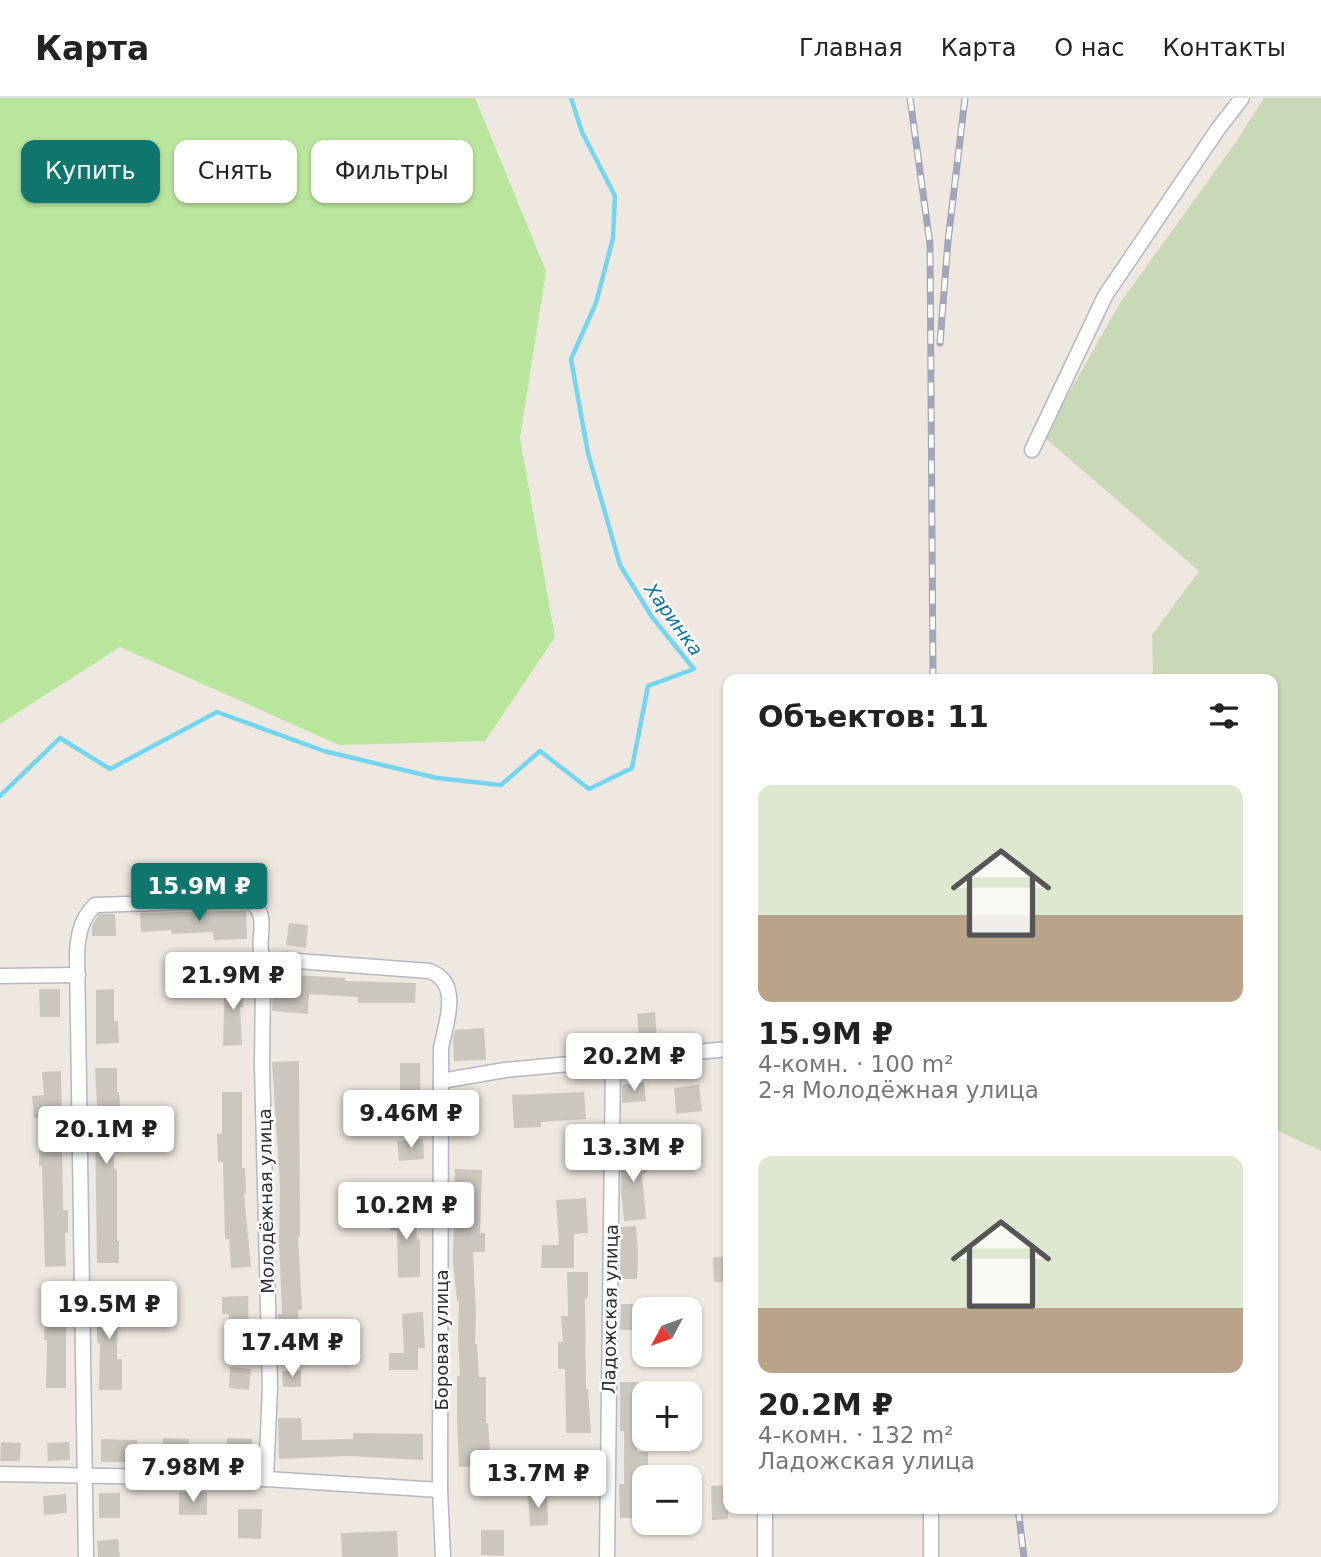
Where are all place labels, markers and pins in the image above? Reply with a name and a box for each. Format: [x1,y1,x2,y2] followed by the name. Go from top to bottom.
[134,864,264,923] pin: 15.9M ₽
[168,953,298,1012] pin: 21.9M ₽
[569,1034,699,1093] pin: 20.2M ₽
[346,1090,476,1150] pin: 9.46M ₽
[41,1107,171,1166] pin: 20.1M ₽
[568,1124,698,1184] pin: 13.3M ₽
[341,1182,471,1242] pin: 10.2M ₽
[44,1282,174,1341] pin: 19.5M ₽
[227,1320,357,1379] pin: 17.4M ₽
[128,1444,258,1504] pin: 7.98M ₽
[473,1450,603,1510] pin: 13.7M ₽

